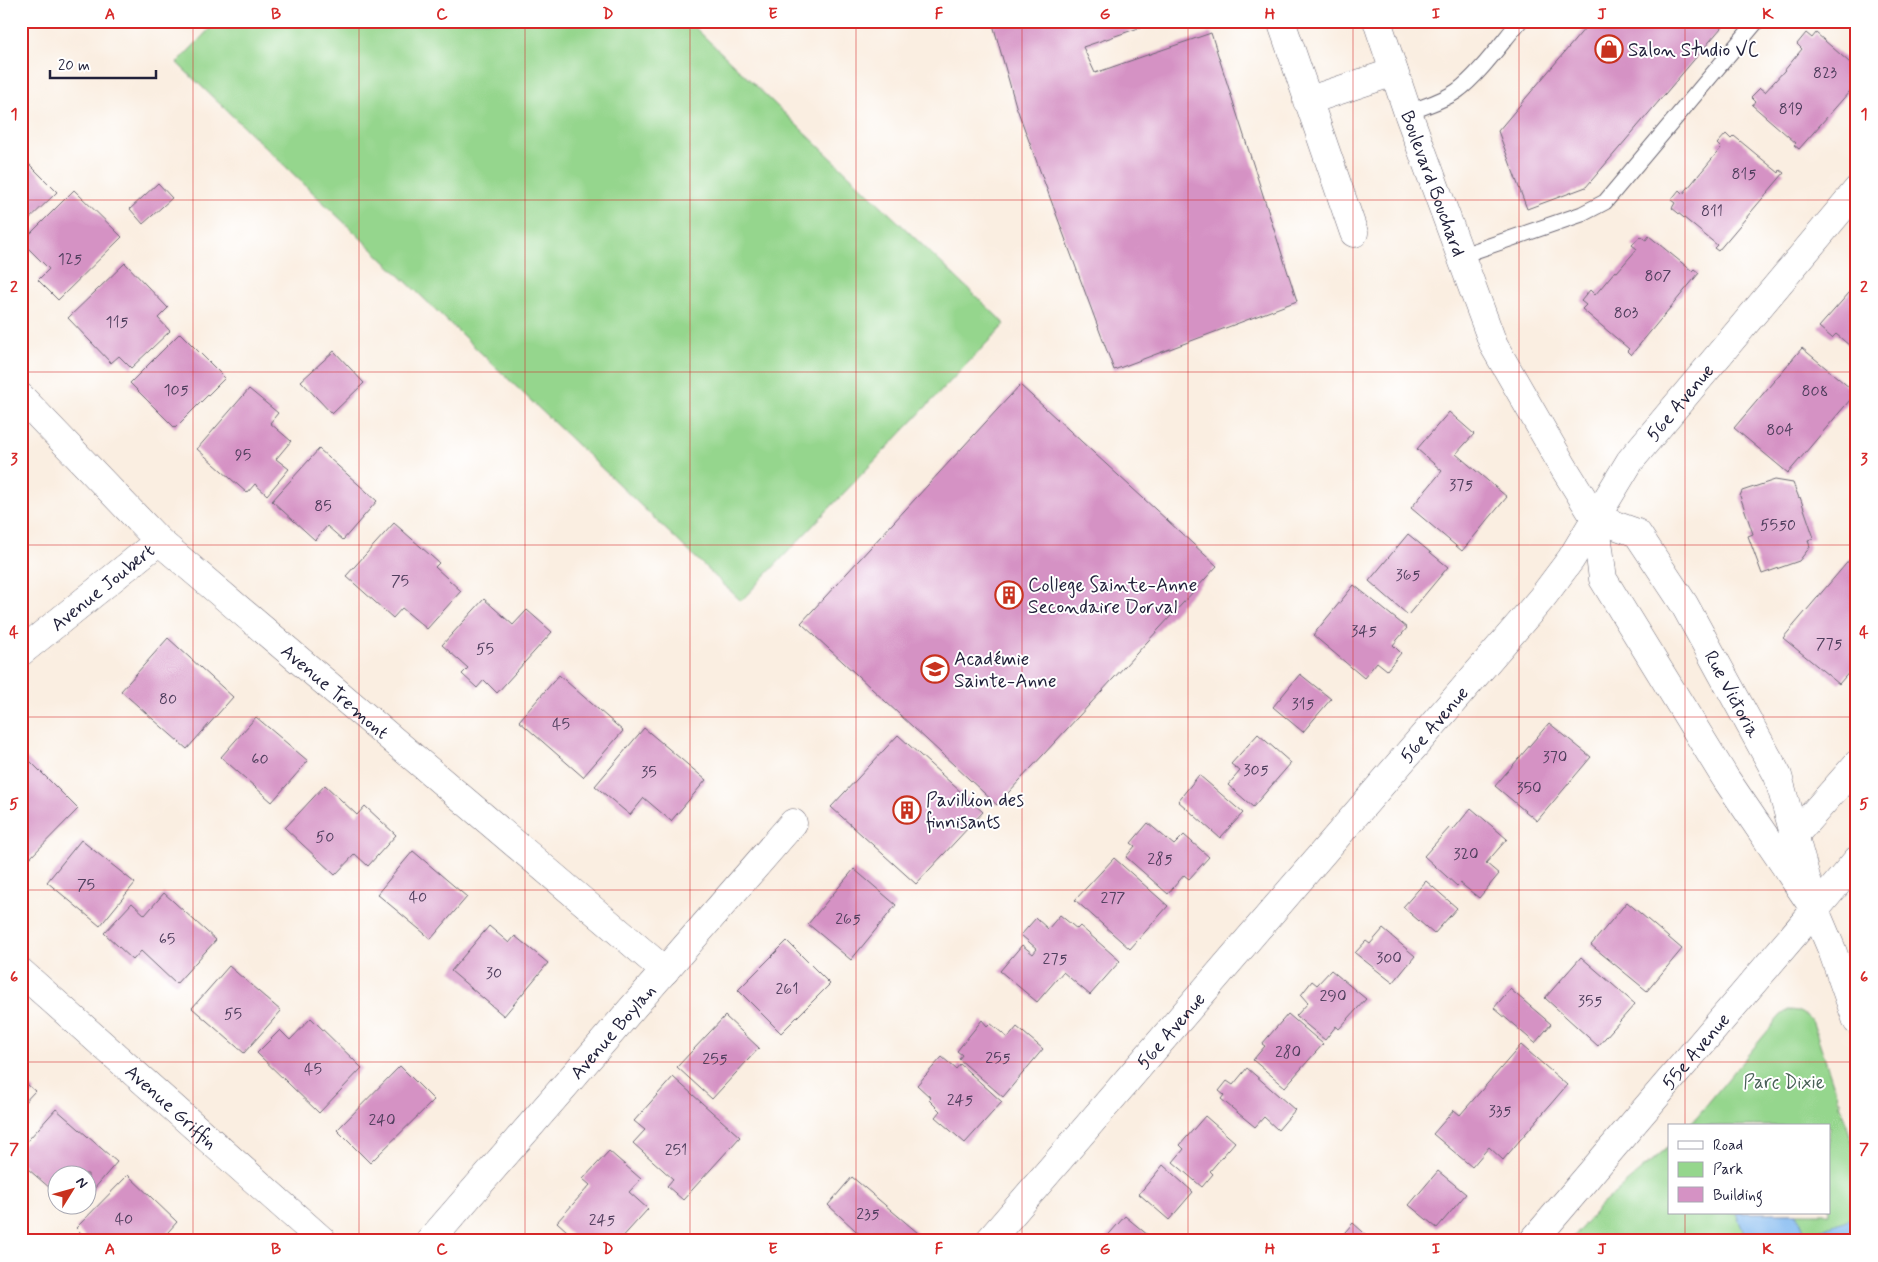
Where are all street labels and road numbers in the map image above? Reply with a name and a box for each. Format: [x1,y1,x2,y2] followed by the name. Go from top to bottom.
[1394,107,1471,260] street label: Boulevard Bouchard
[1641,359,1720,447] street label: 56e Avenue
[46,539,160,637] street label: Avenue Joubert
[275,639,394,745] street label: Avenue Tremont
[1698,646,1766,743] street label: Rue Victoria
[1395,681,1475,769] street label: 56e Avenue
[565,979,662,1085] street label: Avenue Boylan
[1131,988,1211,1075] street label: 56e Avenue
[1657,1008,1736,1095] street label: 55e Avenue
[119,1060,222,1155] street label: Avenue Griffin

